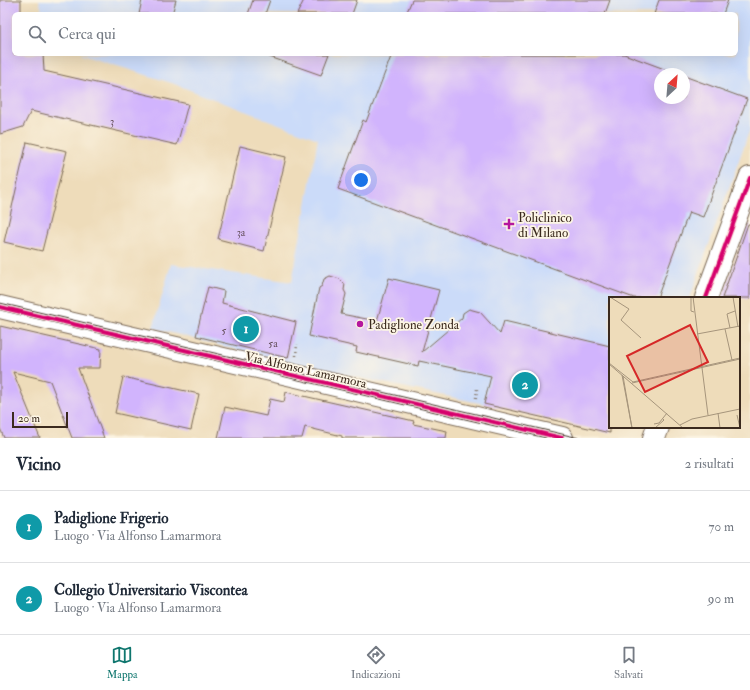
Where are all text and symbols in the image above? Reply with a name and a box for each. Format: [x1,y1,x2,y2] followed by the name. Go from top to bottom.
[12,12,738,56] search box
[26,23,48,45] icon: search
[58,25,116,44] text: Cerca qui
[654,68,690,104] north arrow
[110,115,114,128] house number: 3
[351,170,371,190] your location
[518,210,572,241] place label: Policlinico di Milano
[503,218,515,230] marker: Policlinico di Milano
[237,226,246,239] house number: 3a
[609,297,740,428] inset map
[233,314,259,344] pin: 1
[368,317,460,333] place label: Padiglione Zonda
[355,319,365,329] marker: Padiglione Zonda
[222,324,227,337] house number: 5
[268,337,278,350] house number: 5a
[243,348,369,392] street label: Via Alfonso Lamarmora
[512,370,538,400] pin: 2
[12,410,68,429] scale bar
[18,412,40,425] text: 20 m
[16,454,61,475] text: Vicino
[685,456,734,472] text: 2 risultati
[54,509,168,528] text: Padiglione Frigerio
[27,519,31,535] text: 1
[709,519,734,535] text: 70 m
[54,528,221,544] text: Luogo · Via Alfonso Lamarmora
[54,581,248,600] text: Collegio Universitario Viscontea
[26,591,32,607] text: 2
[708,591,734,607] text: 90 m
[54,600,221,616] text: Luogo · Via Alfonso Lamarmora
[107,644,138,681] tab: Mappa
[351,644,401,681] tab: Indicazioni
[614,644,643,681] tab: Salvati

